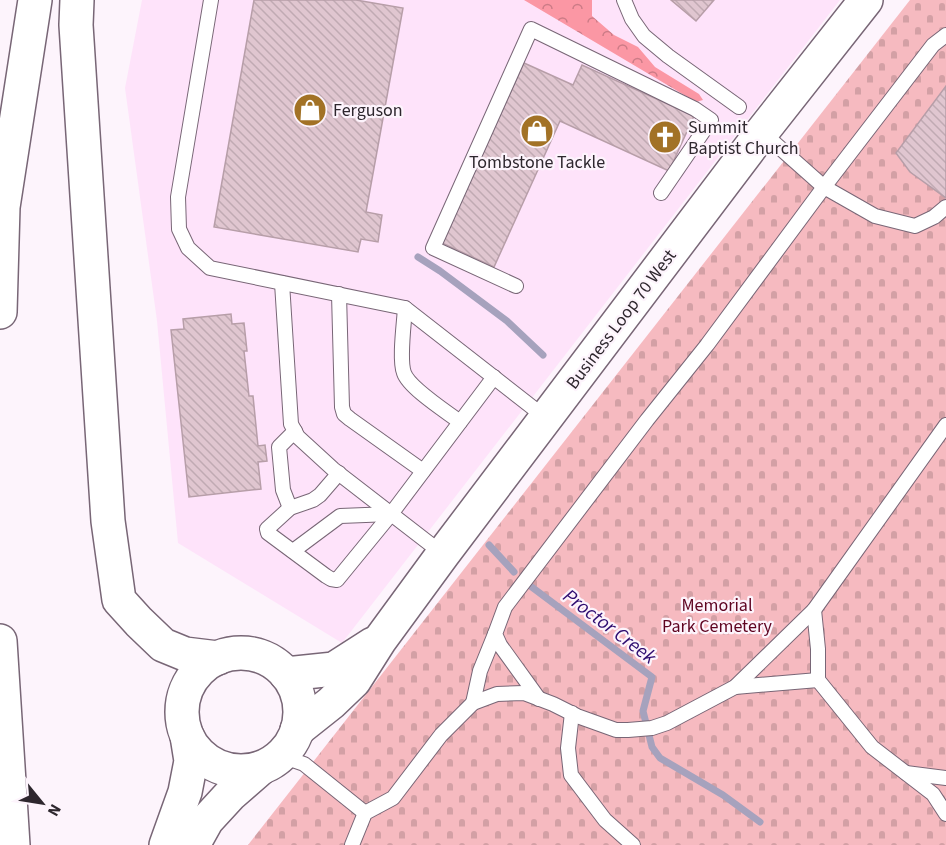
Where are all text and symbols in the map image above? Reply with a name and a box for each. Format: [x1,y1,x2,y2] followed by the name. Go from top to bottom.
[292,92,328,128] shop icon: Ferguson
[333,98,403,123] place label: Ferguson
[519,113,555,149] shop icon: Tombstone Tackle
[688,115,799,161] place label: Summit Baptist Church
[647,119,683,155] church icon: Summit Baptist Church
[469,150,605,175] place label: Tombstone Tackle
[560,244,682,394] street label: Business Loop 70 West
[557,582,662,671] water label: Proctor Creek
[662,593,773,639] park label: Memorial Park Cemetery
[12,773,72,833] north arrow
[42,800,66,820] text: N

